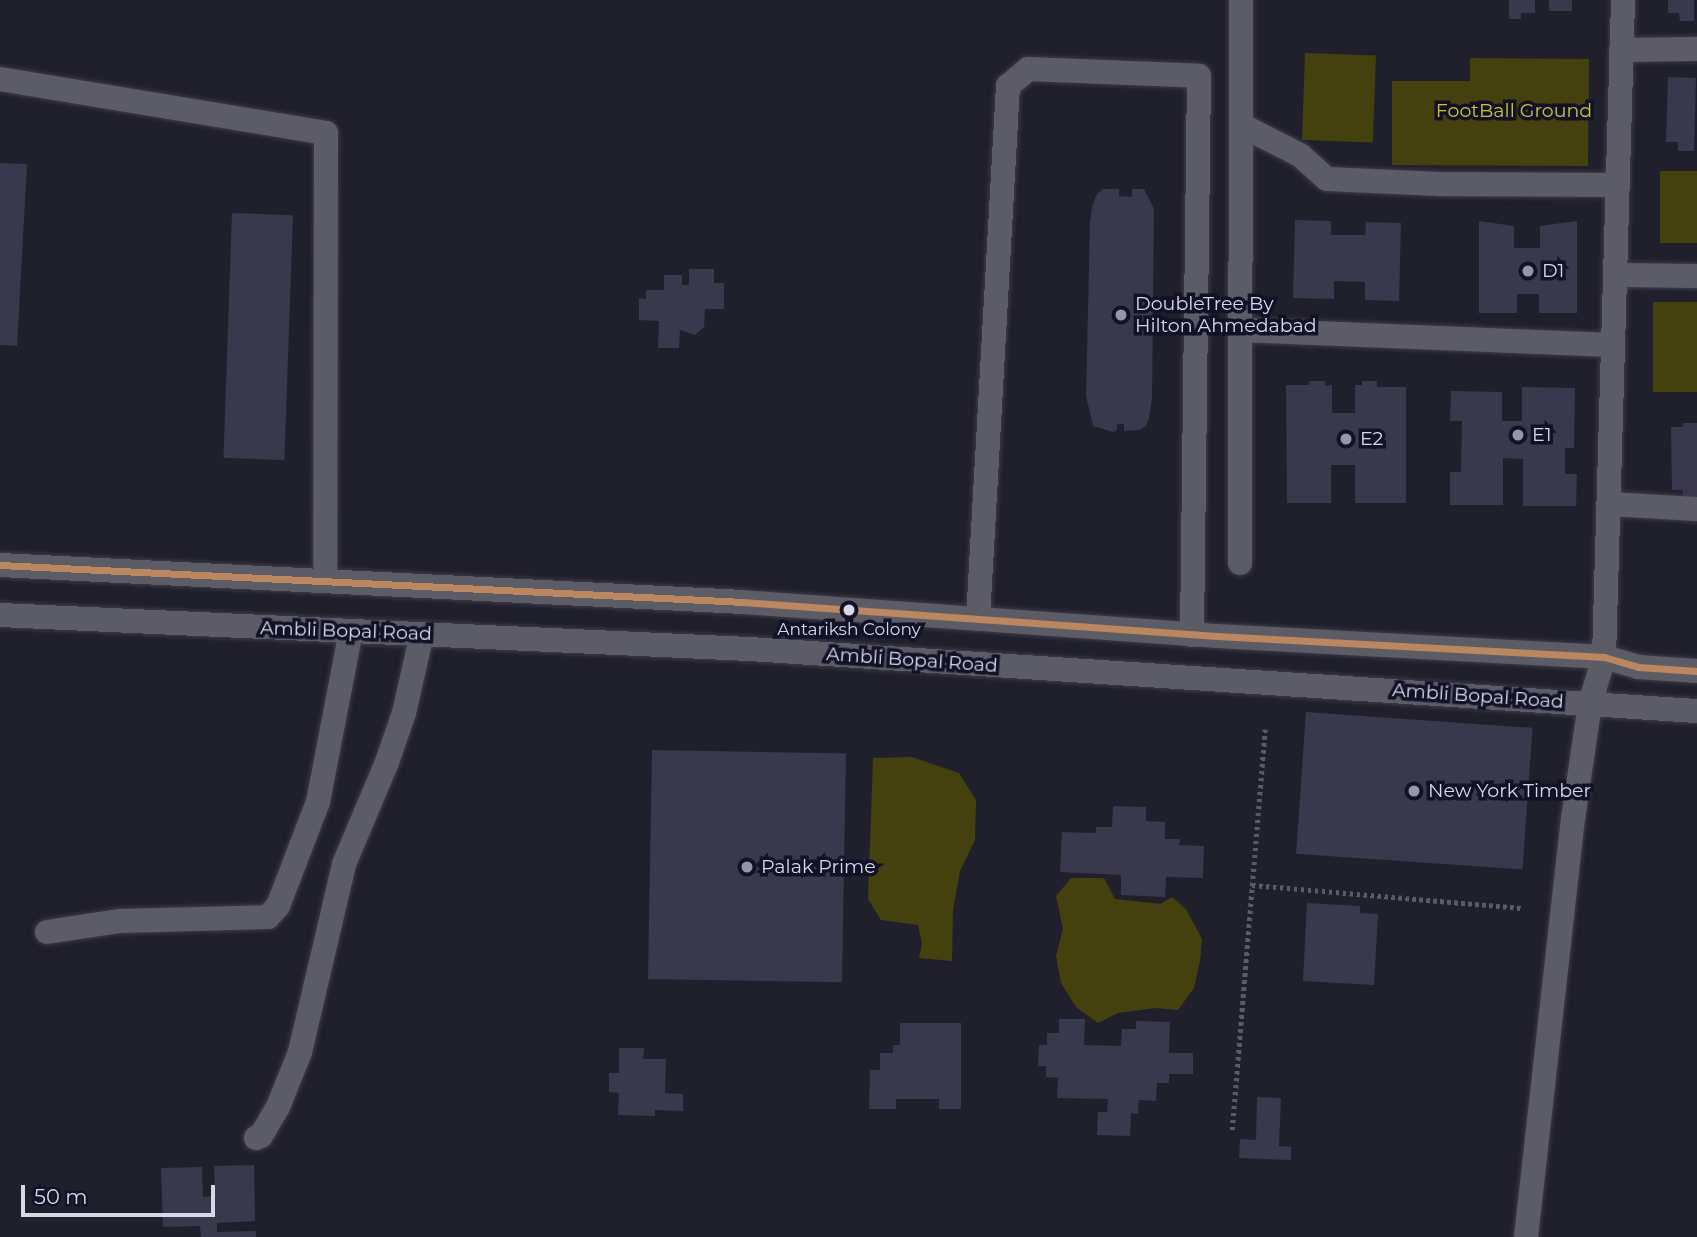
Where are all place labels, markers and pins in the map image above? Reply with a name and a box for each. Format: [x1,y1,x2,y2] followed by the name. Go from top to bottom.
[1542,260,1564,282] place label: D1
[1520,263,1536,279] marker: D1
[1135,293,1317,337] place label: DoubleTree By Hilton Ahmedabad
[1113,307,1129,323] marker: DoubleTree By Hilton Ahmedabad
[1532,424,1552,446] place label: E1
[1510,427,1526,443] marker: E1
[1360,428,1383,450] place label: E2
[1338,431,1354,447] marker: E2
[842,603,856,617] marker: Antariksh Colony
[777,620,921,640] place label: Antariksh Colony
[1428,780,1591,802] place label: New York Timber
[1406,783,1422,799] marker: New York Timber
[761,856,876,878] place label: Palak Prime
[739,859,755,875] marker: Palak Prime

